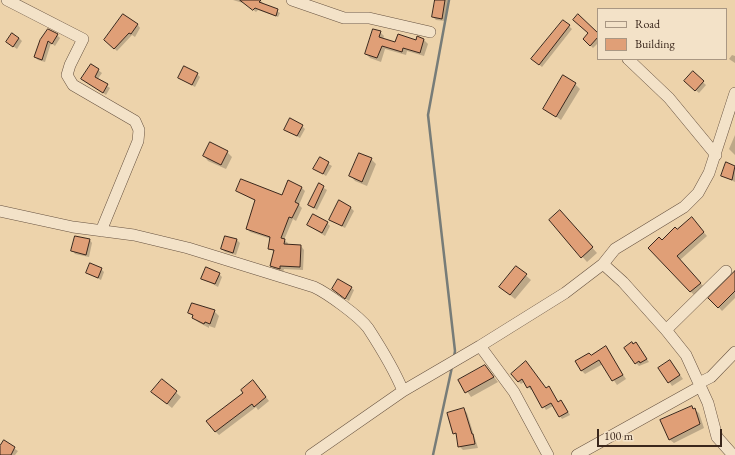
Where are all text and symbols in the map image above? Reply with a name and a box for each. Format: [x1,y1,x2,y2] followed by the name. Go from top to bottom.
[597,8,727,60] legend
[635,16,660,32] text: Road
[635,36,675,52] text: Building
[599,421,724,447] scale bar
[604,428,633,444] text: 100 m

